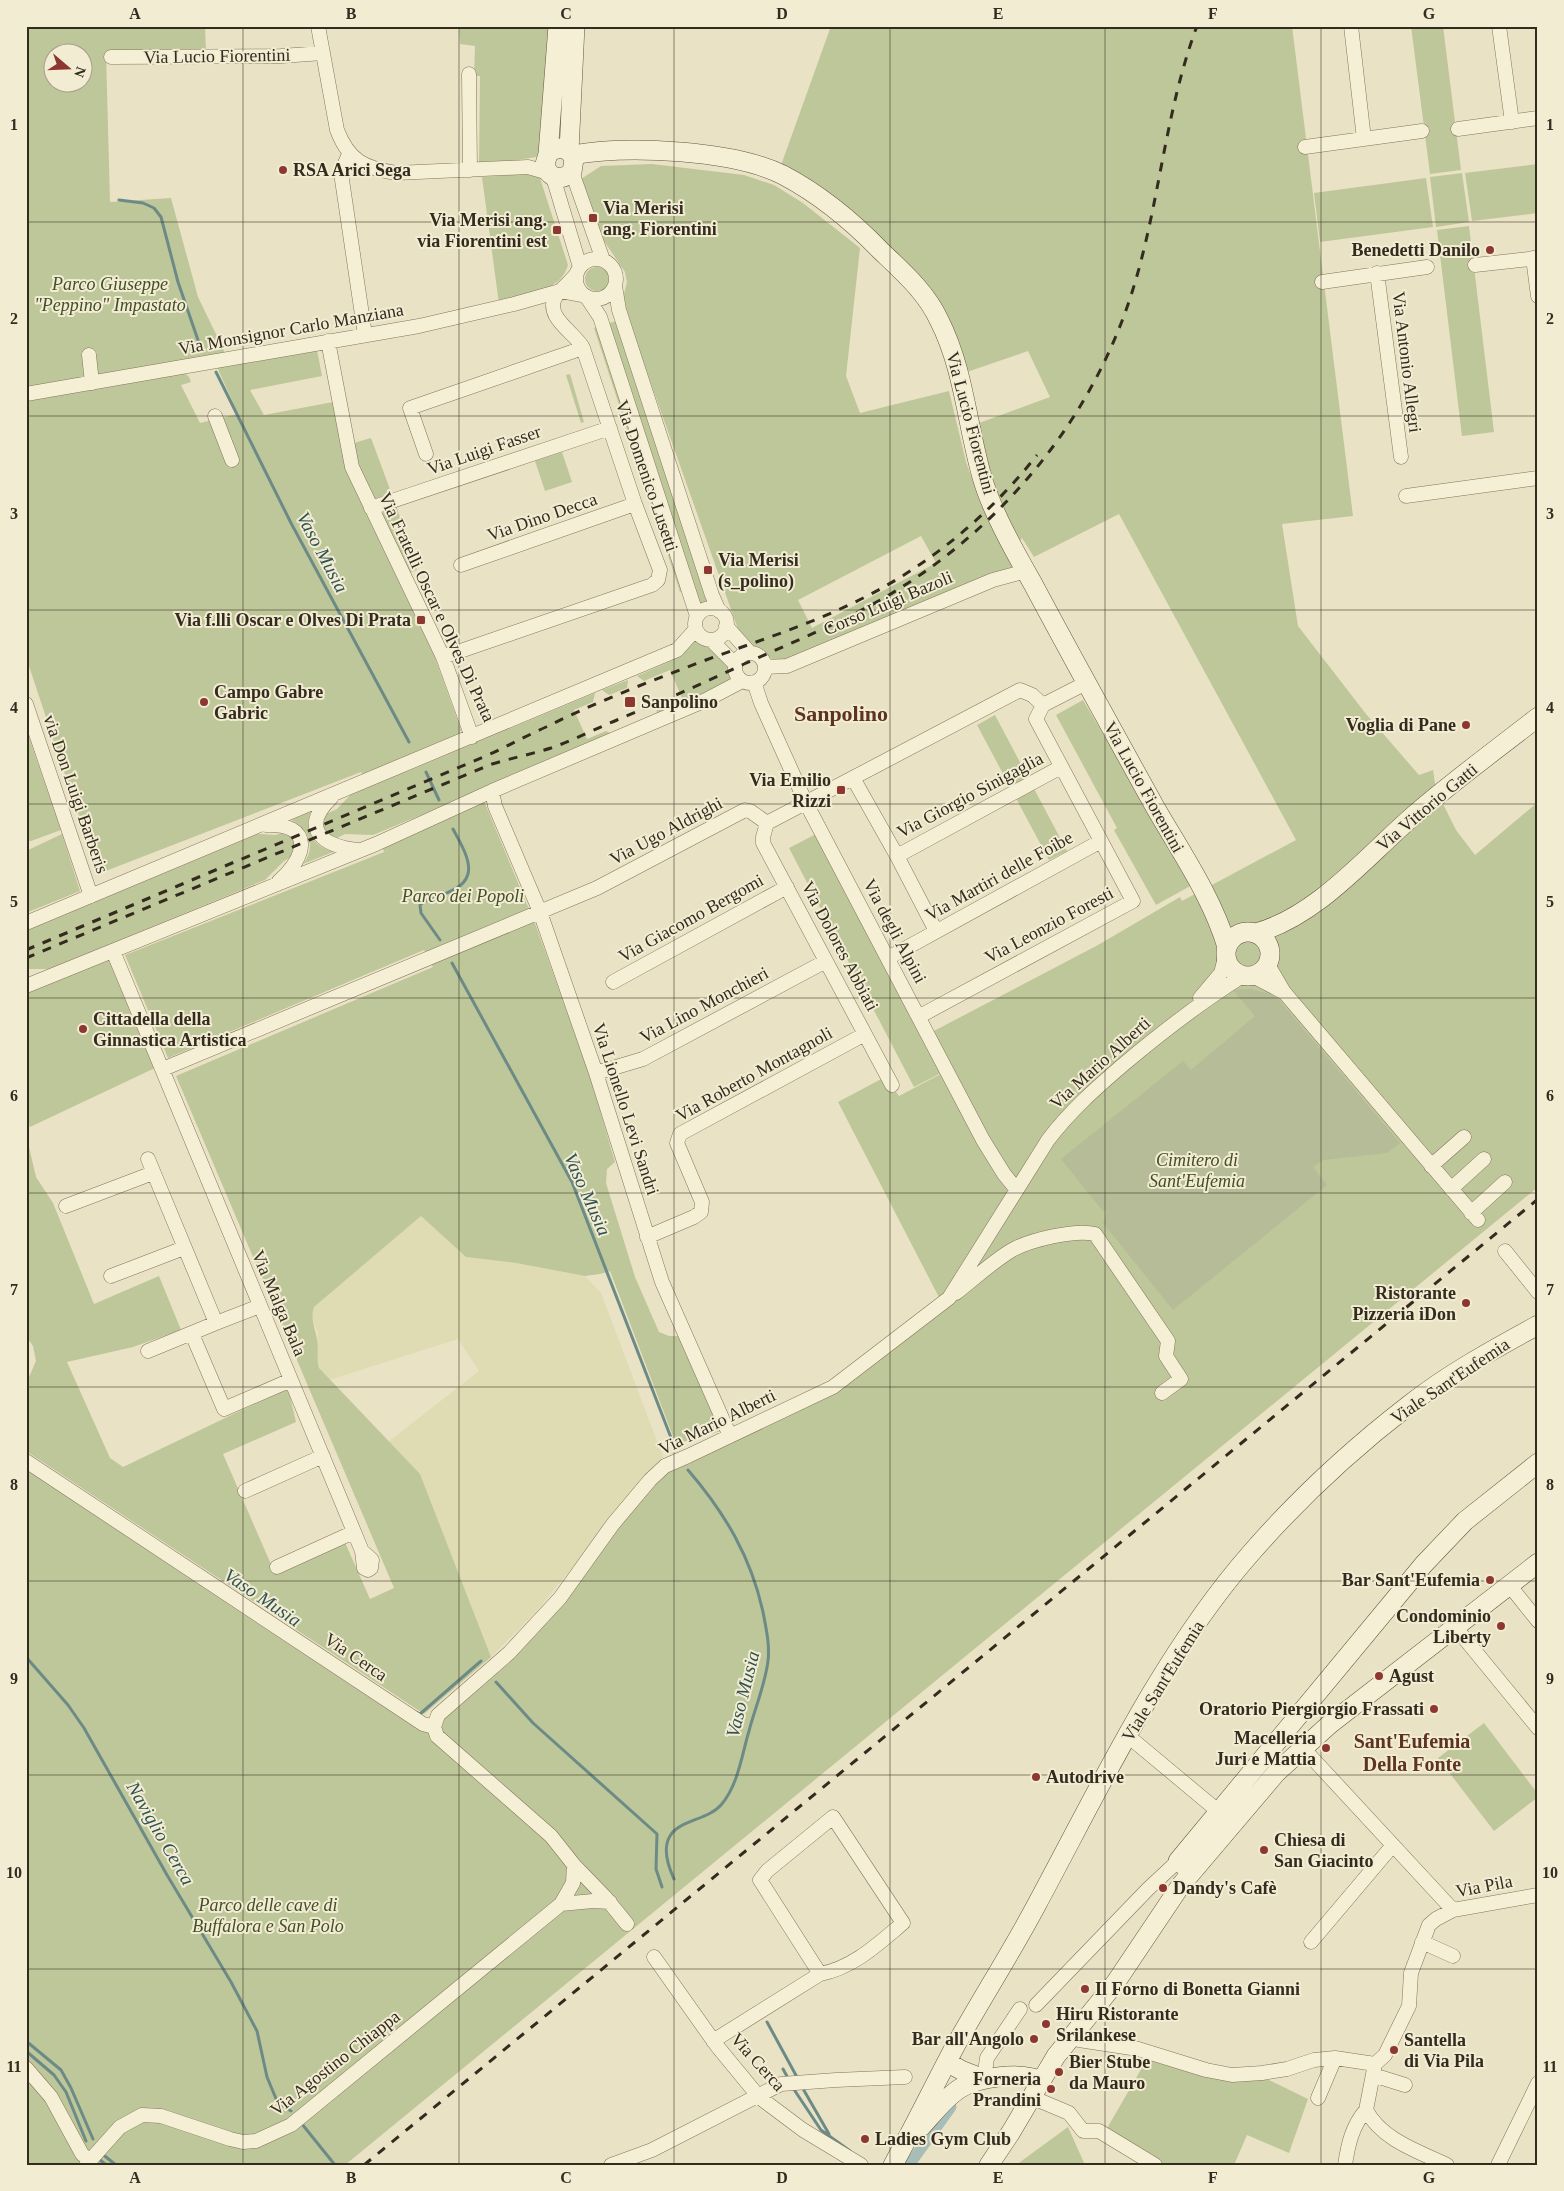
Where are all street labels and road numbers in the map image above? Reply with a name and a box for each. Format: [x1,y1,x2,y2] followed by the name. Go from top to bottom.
[143,45,291,67] street label: Via Lucio Fiorentini
[1388,290,1426,434] street label: Via Antonio Allegri
[177,299,405,359] street label: Via Monsignor Carlo Manziana
[942,349,1000,497] street label: Via Lucio Fiorentini
[612,398,682,554] street label: Via Domenico Lusetti
[425,421,543,479] street label: Via Luigi Fasser
[375,489,499,725] street label: Via Fratelli Oscar e Olves Di Prata
[484,489,600,545] street label: Via Dino Decca
[821,567,955,639] street label: Corso Luigi Bazoli
[39,712,113,876] street label: via Don Luigi Barberis
[1100,718,1188,856] street label: Via Lucio Fiorentini
[894,748,1046,842] street label: Via Giorgio Sinigaglia
[1373,759,1481,855] street label: Via Vittorio Gatti
[606,793,726,869] street label: Via Ugo Aldrighi
[922,827,1076,925] street label: Via Martiri delle Foibe
[615,870,767,966] street label: Via Giacomo Bergomi
[859,876,931,986] street label: Via degli Alpini
[797,878,883,1014] street label: Via Dolores Abbiati
[981,883,1117,967] street label: Via Leonzio Foresti
[636,963,772,1047] street label: Via Lino Monchieri
[1046,1013,1154,1113] street label: Via Mario Alberti
[589,1021,663,1197] street label: Via Lionello Levi Sandri
[672,1023,836,1125] street label: Via Roberto Montagnoli
[248,1247,310,1359] street label: Via Malga Bala
[1387,1334,1513,1428] street label: Viale Sant'Eufemia
[655,1385,779,1459] street label: Via Mario Alberti
[1118,1617,1208,1745] street label: Viale Sant'Eufemia
[321,1629,391,1685] street label: Via Cerca
[1454,1871,1514,1901] street label: Via Pila
[266,2006,404,2120] street label: Via Agostino Chiappa
[727,2029,789,2095] street label: Via Cerca

